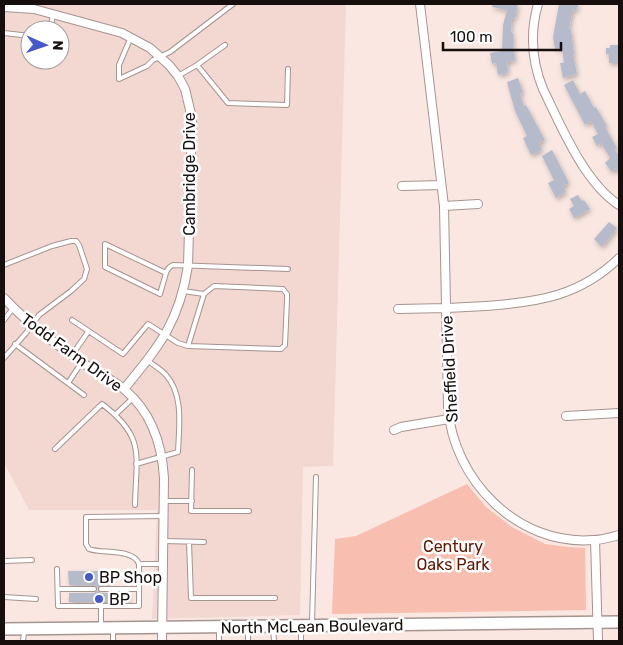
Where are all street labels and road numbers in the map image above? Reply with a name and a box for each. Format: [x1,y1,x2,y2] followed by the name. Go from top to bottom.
[180,112,199,236] street label: Cambridge Drive
[17,309,126,395] street label: Todd Farm Drive
[437,315,462,423] street label: Sheffield Drive
[220,615,404,638] street label: North McLean Boulevard

